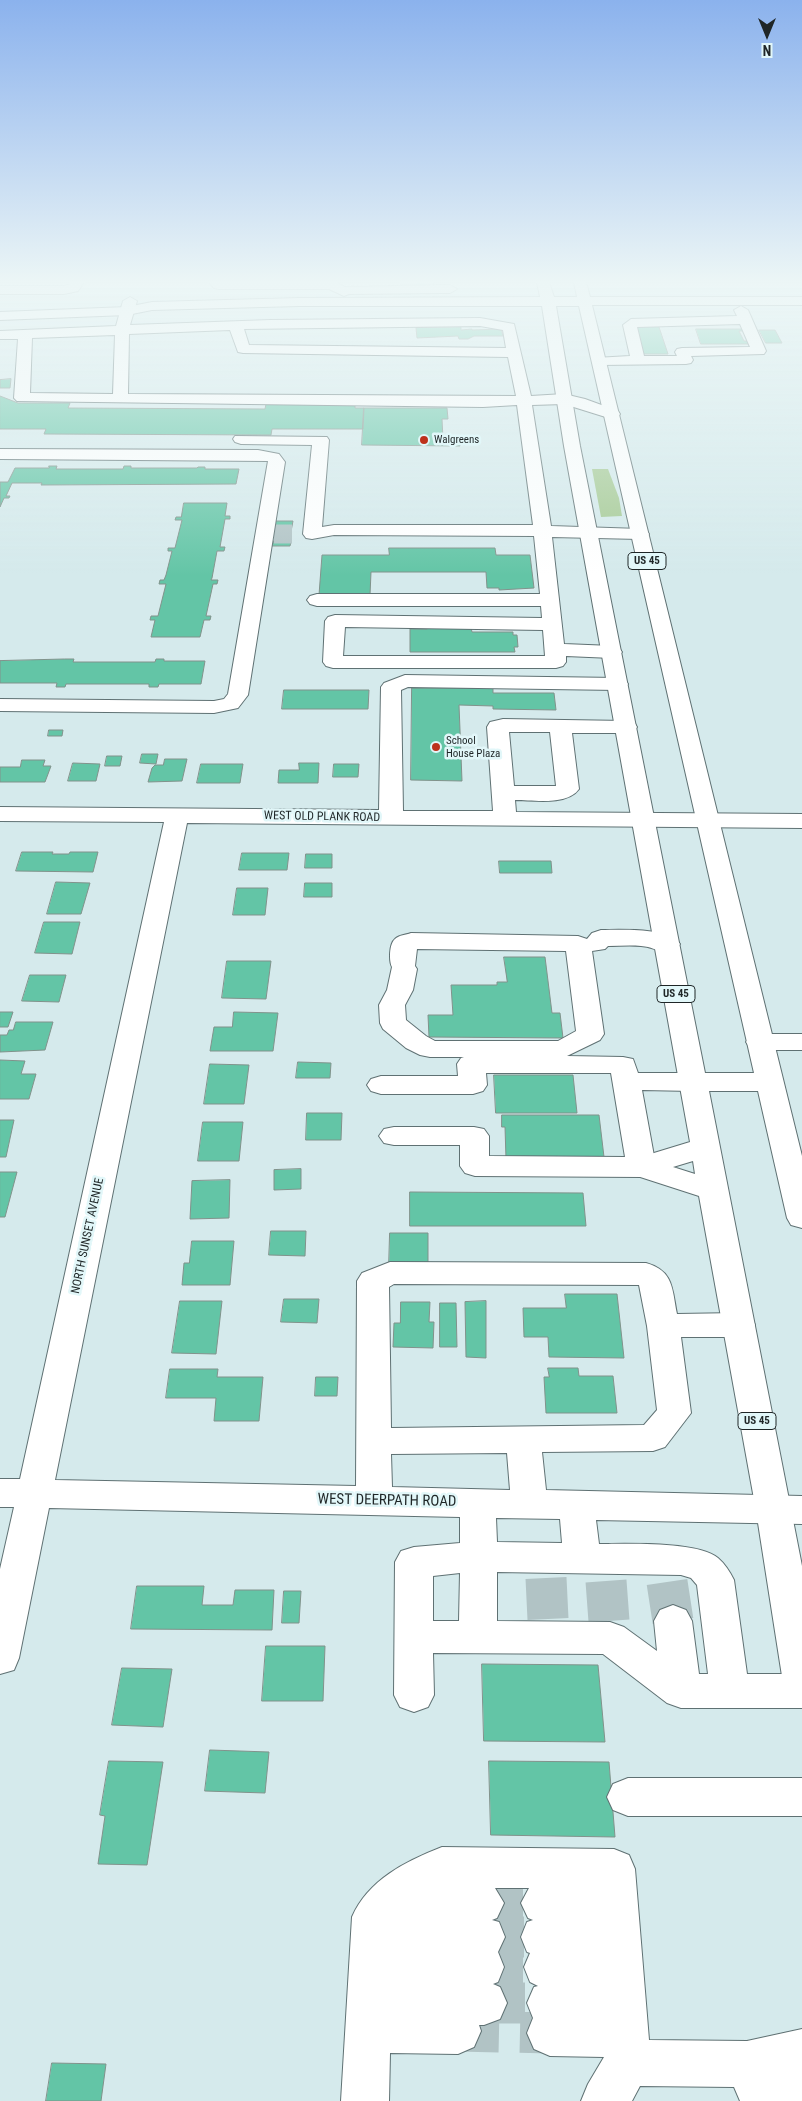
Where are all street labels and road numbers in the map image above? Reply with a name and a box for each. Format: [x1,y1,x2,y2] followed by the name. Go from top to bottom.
[628,552,666,570] road number: US 45
[264,809,380,825] street label: WEST OLD PLANK ROAD
[657,986,695,1002] road number: US 45
[69,1177,107,1295] street label: NORTH SUNSET AVENUE
[738,1412,776,1430] road number: US 45
[317,1491,457,1511] street label: WEST DEERPATH ROAD

